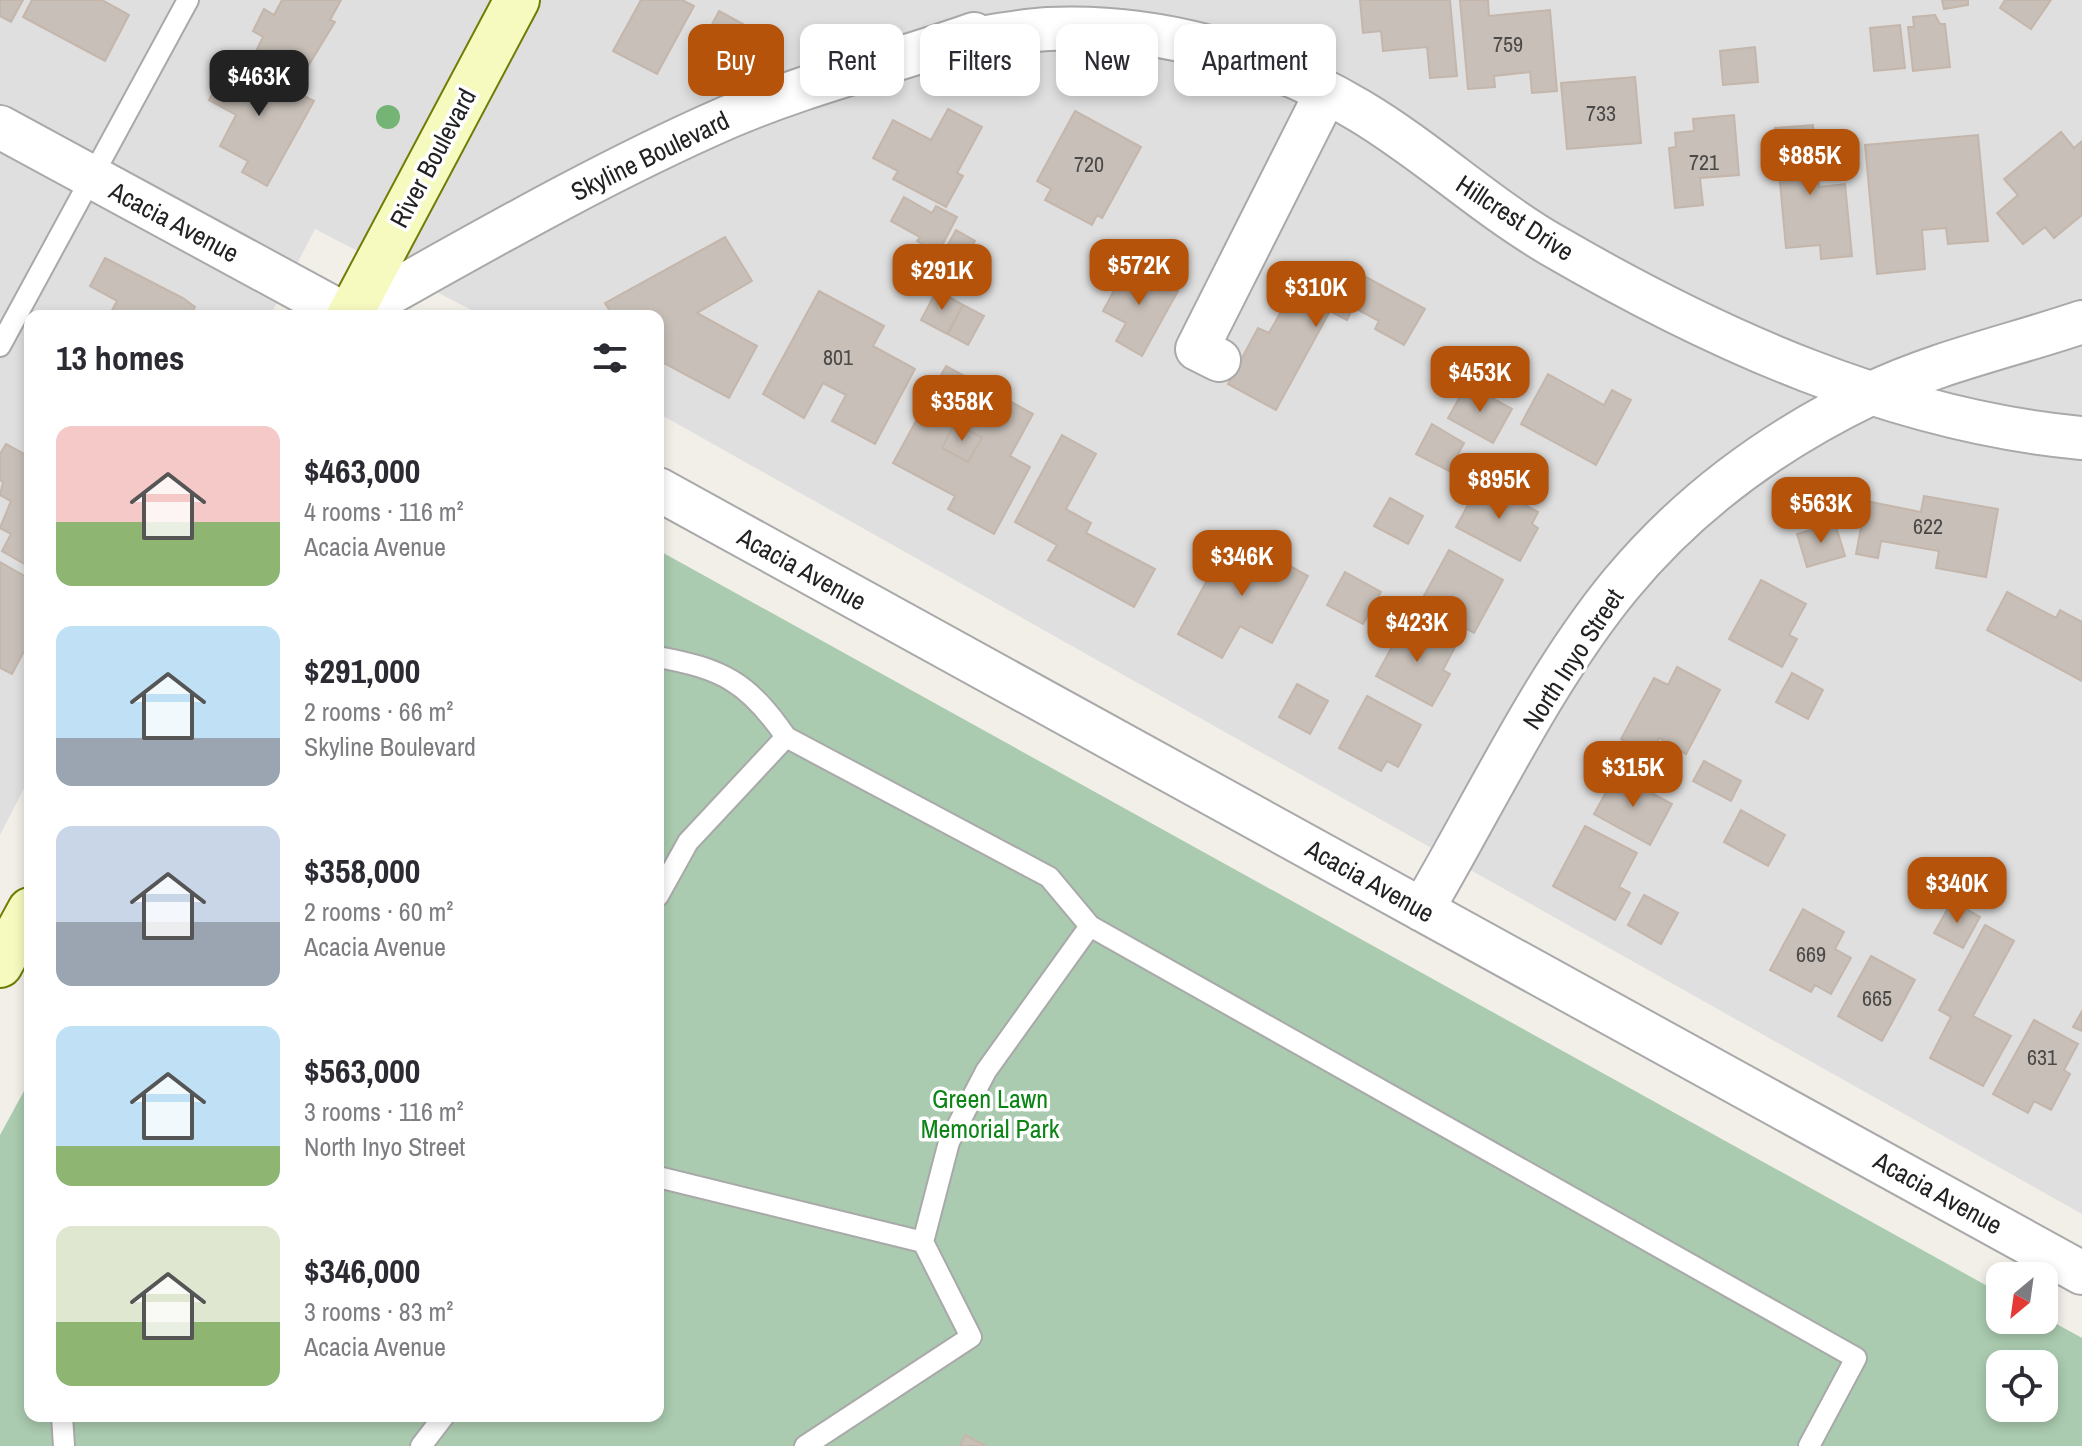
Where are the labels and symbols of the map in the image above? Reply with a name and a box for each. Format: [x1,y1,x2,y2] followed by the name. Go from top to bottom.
[1493,29,1523,59] house number: 759
[203,50,315,118] pin: $463K
[381,82,484,233] street label: River Boulevard
[1586,98,1616,128] house number: 733
[565,102,735,209] street label: Skyline Boulevard
[1754,129,1866,197] pin: $885K
[1689,147,1719,177] house number: 721
[1074,149,1104,179] house number: 720
[1450,166,1581,269] street label: Hillcrest Drive
[102,172,245,270] street label: Acacia Avenue
[1083,239,1195,307] pin: $572K
[886,244,998,312] pin: $291K
[1260,261,1372,329] pin: $310K
[823,342,853,372] house number: 801
[1424,346,1536,414] pin: $453K
[906,375,1018,443] pin: $358K
[1443,453,1555,521] pin: $895K
[1765,477,1877,545] pin: $563K
[1913,511,1943,541] house number: 622
[731,518,873,618] street label: Acacia Avenue
[1186,530,1298,598] pin: $346K
[1514,582,1631,736] street label: North Inyo Street
[1361,596,1473,664] pin: $423K
[1577,741,1689,809] pin: $315K
[1299,830,1441,930] street label: Acacia Avenue
[1901,857,2013,925] pin: $340K
[1796,939,1826,969] house number: 669
[1862,983,1892,1013] house number: 665
[2027,1042,2057,1072] house number: 631
[921,1081,1060,1146] park label: Green Lawn Memorial Park
[1867,1142,2009,1242] street label: Acacia Avenue
[1986,1262,2058,1334] north arrow

